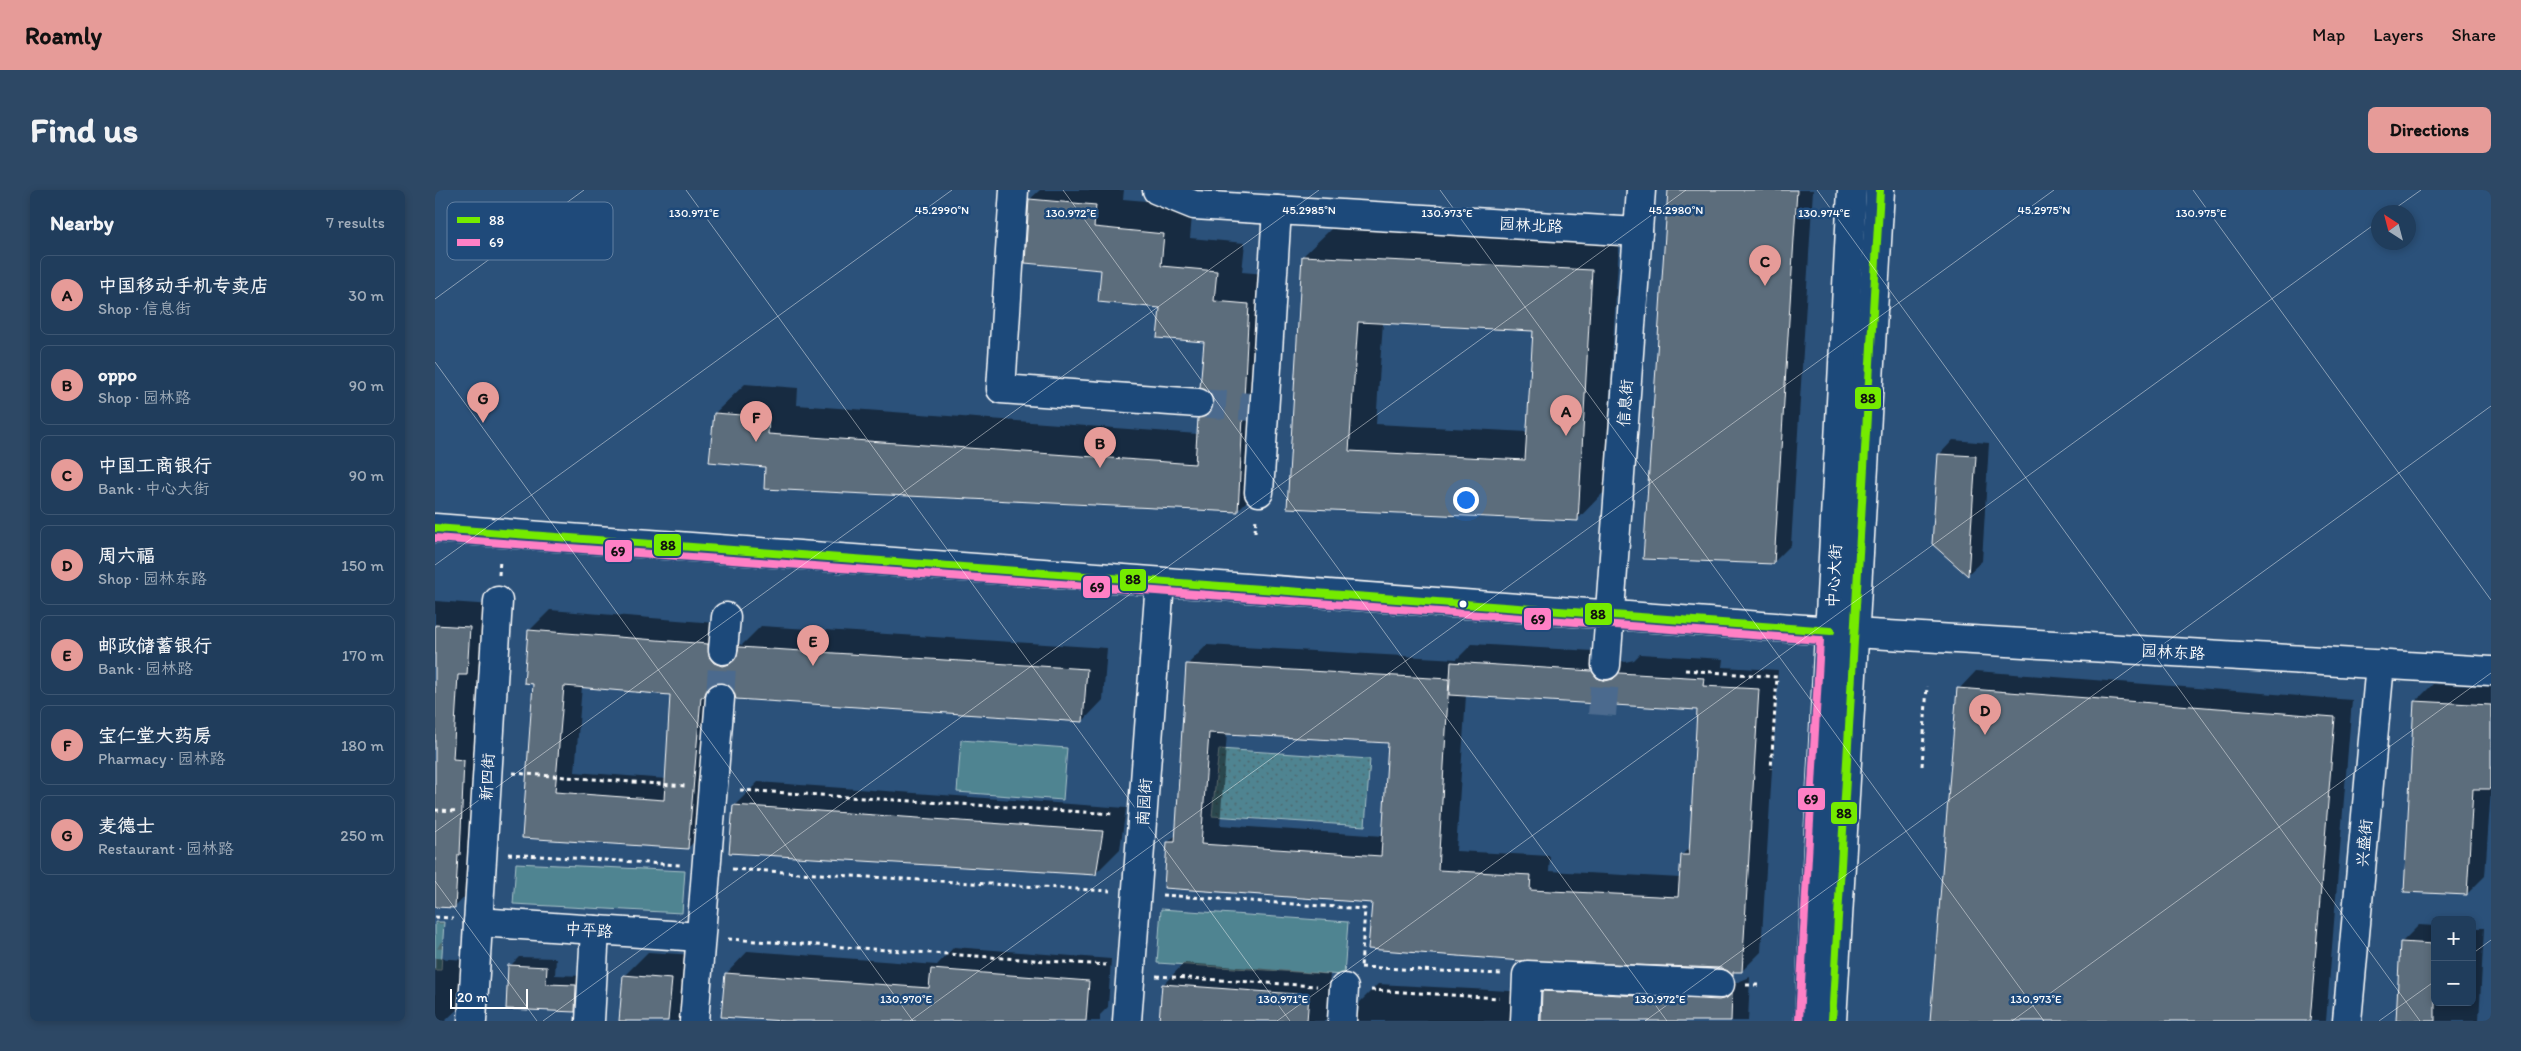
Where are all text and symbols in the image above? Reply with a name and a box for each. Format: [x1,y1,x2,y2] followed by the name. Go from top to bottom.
[25,21,102,50] text: Roamly
[2312,24,2345,46] text: Map
[2373,24,2423,46] text: Layers
[2451,24,2496,46] text: Share
[2368,107,2491,153] button: Directions
[30,109,138,151] text: Find us
[447,202,613,260] legend
[915,203,969,217] text: 45.2990°N
[1282,203,1336,217] text: 45.2985°N
[1649,203,1703,217] text: 45.2980°N
[2018,203,2070,217] text: 45.2975°N
[2371,205,2416,250] north arrow
[669,206,720,220] text: 130.971°E
[1045,206,1097,220] text: 130.972°E
[1421,206,1473,220] text: 130.973°E
[1798,206,1850,220] text: 130.974°E
[2175,206,2227,220] text: 130.975°E
[50,210,114,235] text: Nearby
[489,212,505,229] text: 88
[326,213,385,232] text: 7 results
[1499,214,1563,236] street label: 园林北路
[489,234,504,251] text: 69
[1749,245,1781,286] pin: C
[98,274,269,297] text: 中国移动手机专卖店
[62,286,72,305] text: A
[348,286,384,305] text: 30 m
[98,299,191,318] text: Shop · 信息街
[98,363,137,386] text: oppo
[62,376,72,395] text: B
[349,376,384,395] text: 90 m
[1614,378,1636,428] street label: 信息街
[467,382,499,423] pin: G
[1854,386,1882,410] line badge: 88
[98,388,191,407] text: Shop · 园林路
[1860,390,1876,407] text: 88
[1550,395,1582,436] pin: A
[740,401,772,442] pin: F
[1084,427,1116,468] pin: B
[98,454,212,477] text: 中国工商银行
[62,466,72,485] text: C
[349,466,384,485] text: 90 m
[98,479,209,498] text: Bank · 中心大街
[1453,487,1479,513] your location
[653,533,682,557] line badge: 88
[660,537,676,554] text: 88
[604,539,633,563] line badge: 69
[611,543,625,560] text: 69
[98,544,155,567] text: 周六福
[1823,544,1845,608] street label: 中心大街
[62,556,72,575] text: D
[341,556,384,575] text: 150 m
[1119,568,1147,592] line badge: 88
[98,569,207,588] text: Shop · 园林东路
[1125,571,1141,588] text: 88
[1082,575,1111,599] line badge: 69
[1090,579,1104,596] text: 69
[1458,599,1468,609] unlabelled marker
[1584,602,1613,626] line badge: 88
[1590,606,1606,623] text: 88
[1523,607,1552,631] line badge: 69
[1531,611,1545,628] text: 69
[797,625,829,666] pin: E
[98,634,212,657] text: 邮政储蓄银行
[2141,641,2205,663] street label: 园林东路
[63,646,71,665] text: E
[342,646,384,665] text: 170 m
[98,659,193,678] text: Bank · 园林路
[1969,694,2001,735] pin: D
[98,724,212,747] text: 宝仁堂大药房
[63,736,71,755] text: F
[341,736,384,755] text: 180 m
[98,749,226,768] text: Pharmacy · 园林路
[476,753,498,801] street label: 新四街
[1133,777,1155,827] street label: 南园街
[1797,787,1826,811] line badge: 69
[1804,791,1818,808] text: 69
[1830,801,1858,825] line badge: 88
[1836,805,1852,822] text: 88
[98,814,155,837] text: 麦德士
[2352,818,2376,868] street label: 兴盛街
[61,826,73,845] text: G
[340,826,384,845] text: 250 m
[98,839,234,858] text: Restaurant · 园林路
[2431,916,2476,1006] map controls
[2431,916,2476,961] button: +
[564,919,614,941] street label: 中平路
[2431,961,2476,1006] button: −
[450,986,527,1009] scale bar
[457,989,488,1006] text: 20 m
[880,992,932,1006] text: 130.970°E
[1258,992,1309,1006] text: 130.971°E
[1634,992,1686,1006] text: 130.972°E
[2010,992,2062,1006] text: 130.973°E

